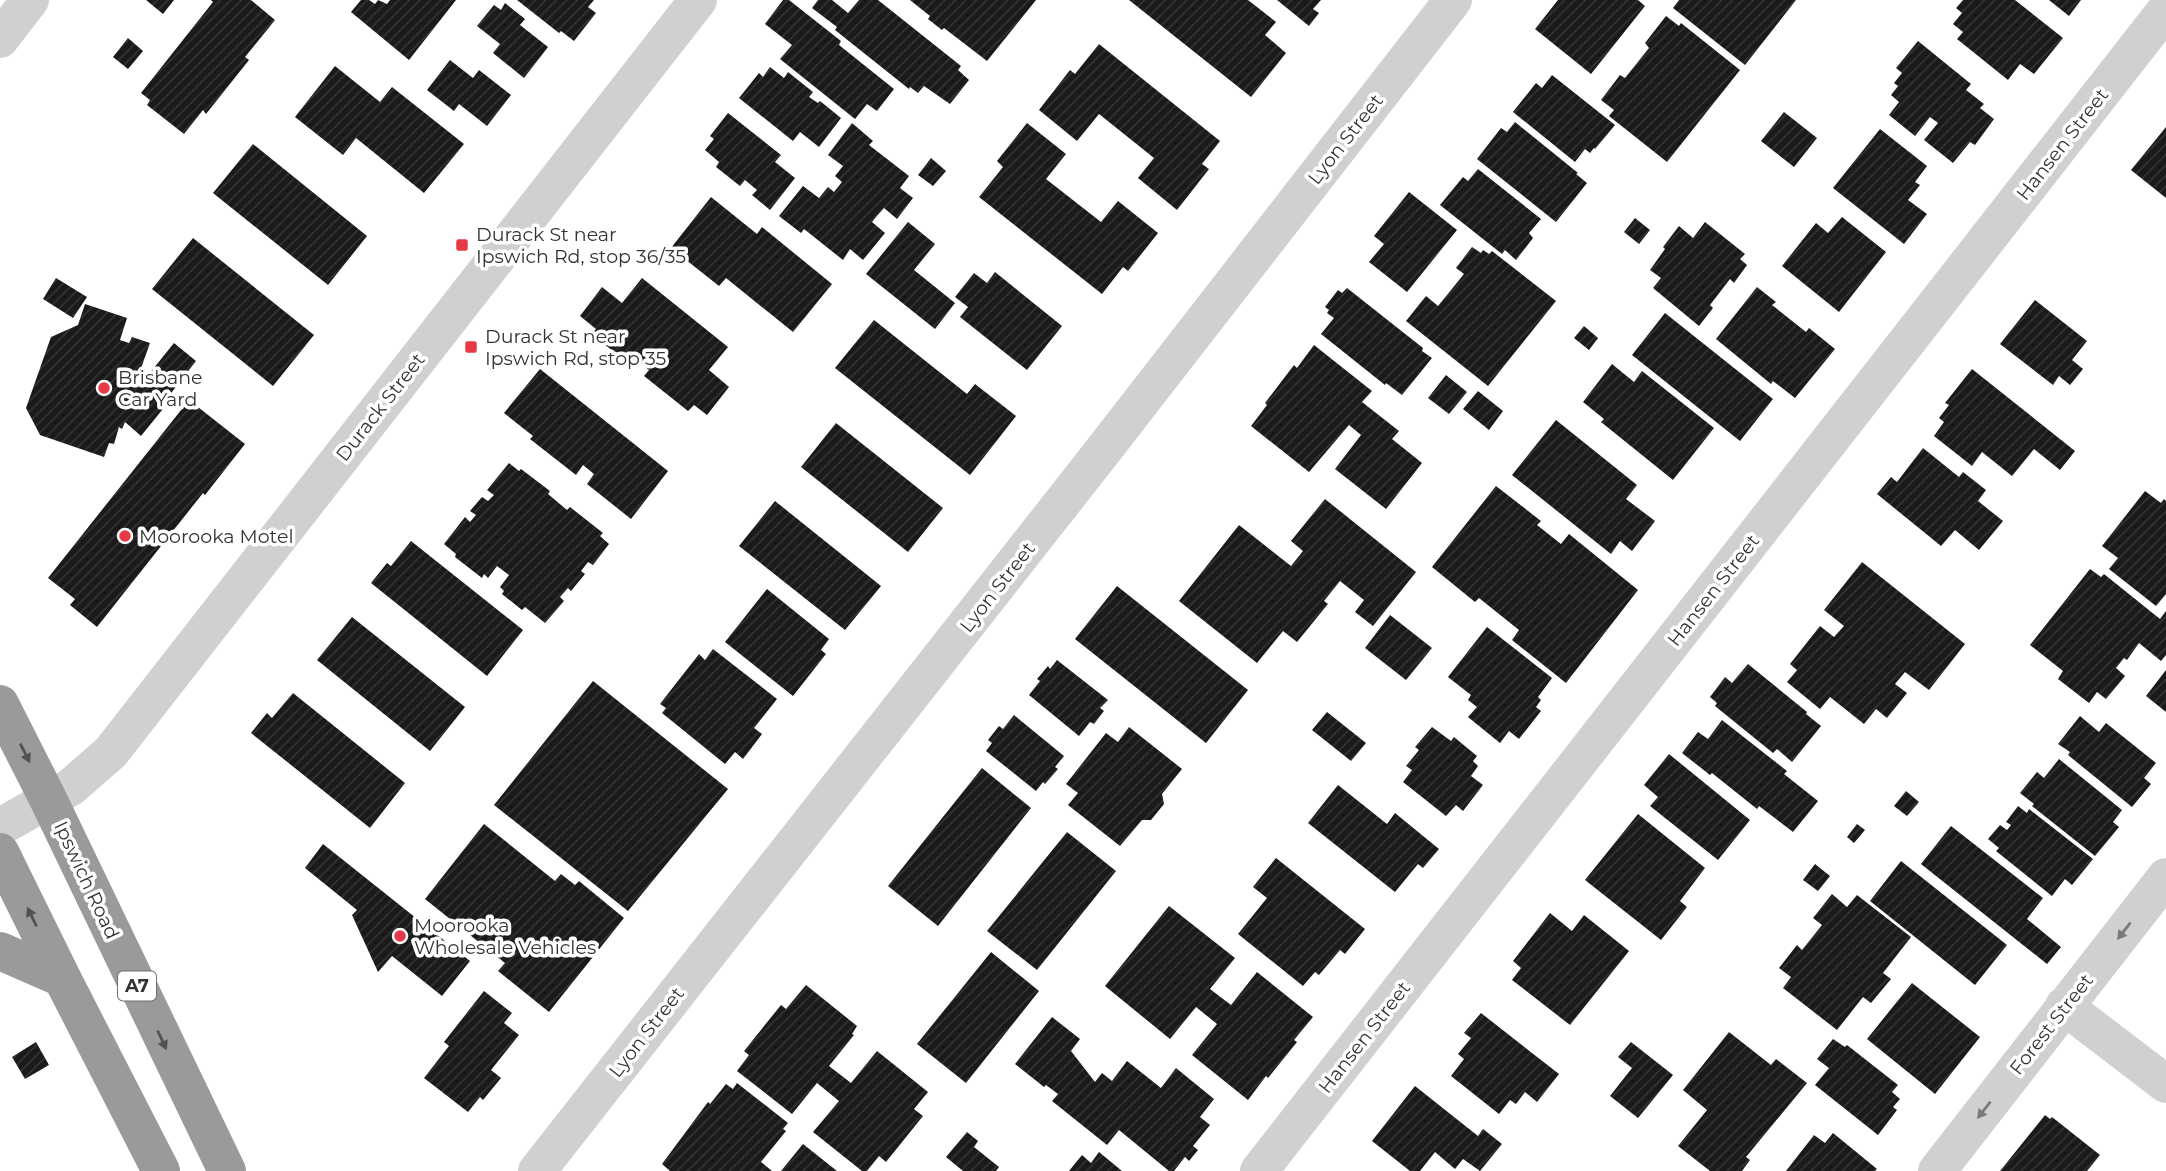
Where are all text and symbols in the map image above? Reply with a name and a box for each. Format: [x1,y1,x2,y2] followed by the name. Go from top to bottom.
[2012,84,2113,205] street label: Hansen Street
[1303,89,1388,189] street label: Lyon Street
[476,223,686,268] place label: Durack St near Ipswich Rd, stop 36/35
[454,237,470,253] marker: Durack St near Ipswich Rd, stop 36/35
[485,325,666,370] place label: Durack St near Ipswich Rd, stop 35
[463,339,479,355] marker: Durack St near Ipswich Rd, stop 35
[331,348,430,466] street label: Durack Street
[118,366,203,411] place label: Brisbane Car Yard
[96,380,112,396] marker: Brisbane Car Yard
[139,525,294,548] place label: Moorooka Motel
[117,528,133,544] marker: Moorooka Motel
[1663,530,1764,651] street label: Hansen Street
[955,537,1040,637] street label: Lyon Street
[18,743,30,763] one-way arrow
[49,818,124,943] street label: Ipswich Road
[26,907,37,927] one-way arrow
[414,914,596,959] place label: Moorooka Wholesale Vehicles
[2116,921,2131,939] one-way arrow
[392,928,408,944] marker: Moorooka Wholesale Vehicles
[2005,969,2098,1079] street label: Forest Street
[118,972,156,1001] road number: A7
[1314,977,1415,1098] street label: Hansen Street
[604,982,689,1082] street label: Lyon Street
[157,1030,168,1050] one-way arrow
[1977,1101,1992,1119] one-way arrow

